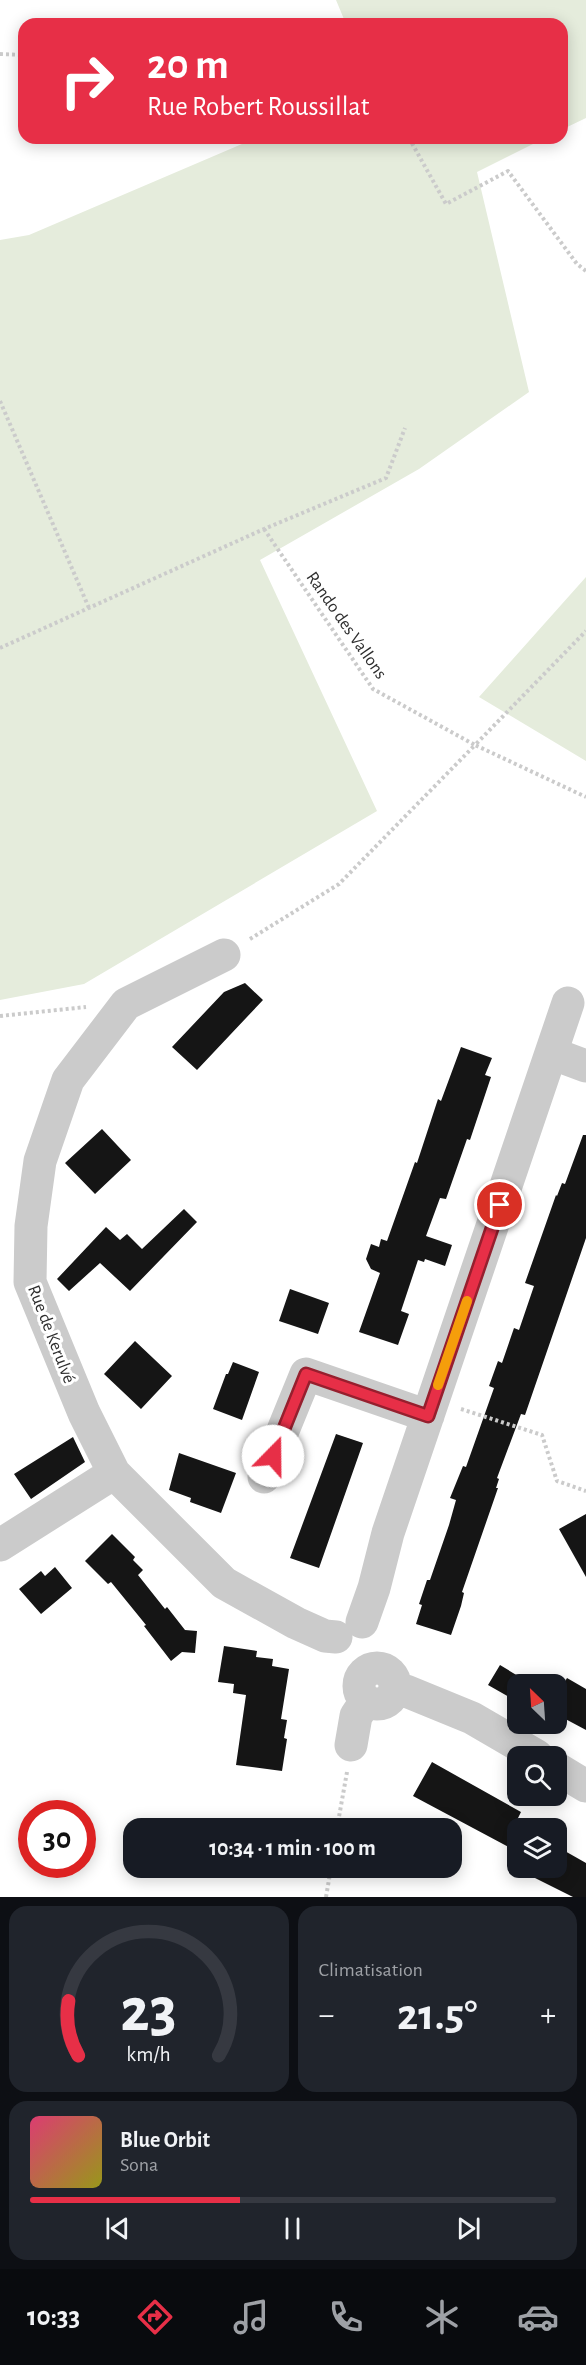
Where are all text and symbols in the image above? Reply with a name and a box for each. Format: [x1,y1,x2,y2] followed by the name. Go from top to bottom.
[48,42,126,120] icon: right
[147,44,229,86] text: 20 m
[147,93,369,120] text: Rue Robert Roussillat
[303,569,390,683] street label: Rando des Vallons
[474,1179,525,1230] pin
[483,1188,516,1221] icon: arrive
[24,1283,78,1386] street label: Rue de Kerulvé
[241,1424,305,1488] position arrow
[507,1674,567,1734] north arrow
[507,1674,567,1878] map controls
[507,1746,567,1806] button: search
[18,1800,96,1878] speed limit sign: 30
[507,1818,567,1878] button: layers
[209,1837,376,1859] text: 10:34 · 1 min · 100 m
[319,1960,423,1980] text: Climatisation
[121,1980,177,2042] text: 23
[397,1993,477,2038] text: 21.5°
[319,1999,334,2032] text: −
[540,1999,556,2032] text: +
[127,2044,171,2065] text: km/h
[120,2129,210,2151] text: Blue Orbit
[120,2155,158,2175] text: Sona
[101,2212,134,2245] icon: previous
[276,2212,309,2245] icon: pause
[452,2212,485,2245] icon: next
[134,2296,176,2338] icon: directions
[230,2296,272,2338] icon: music
[325,2296,367,2338] icon: phone
[421,2296,463,2338] icon: climate
[517,2296,559,2338] icon: car
[27,2303,80,2330] text: 10:33

